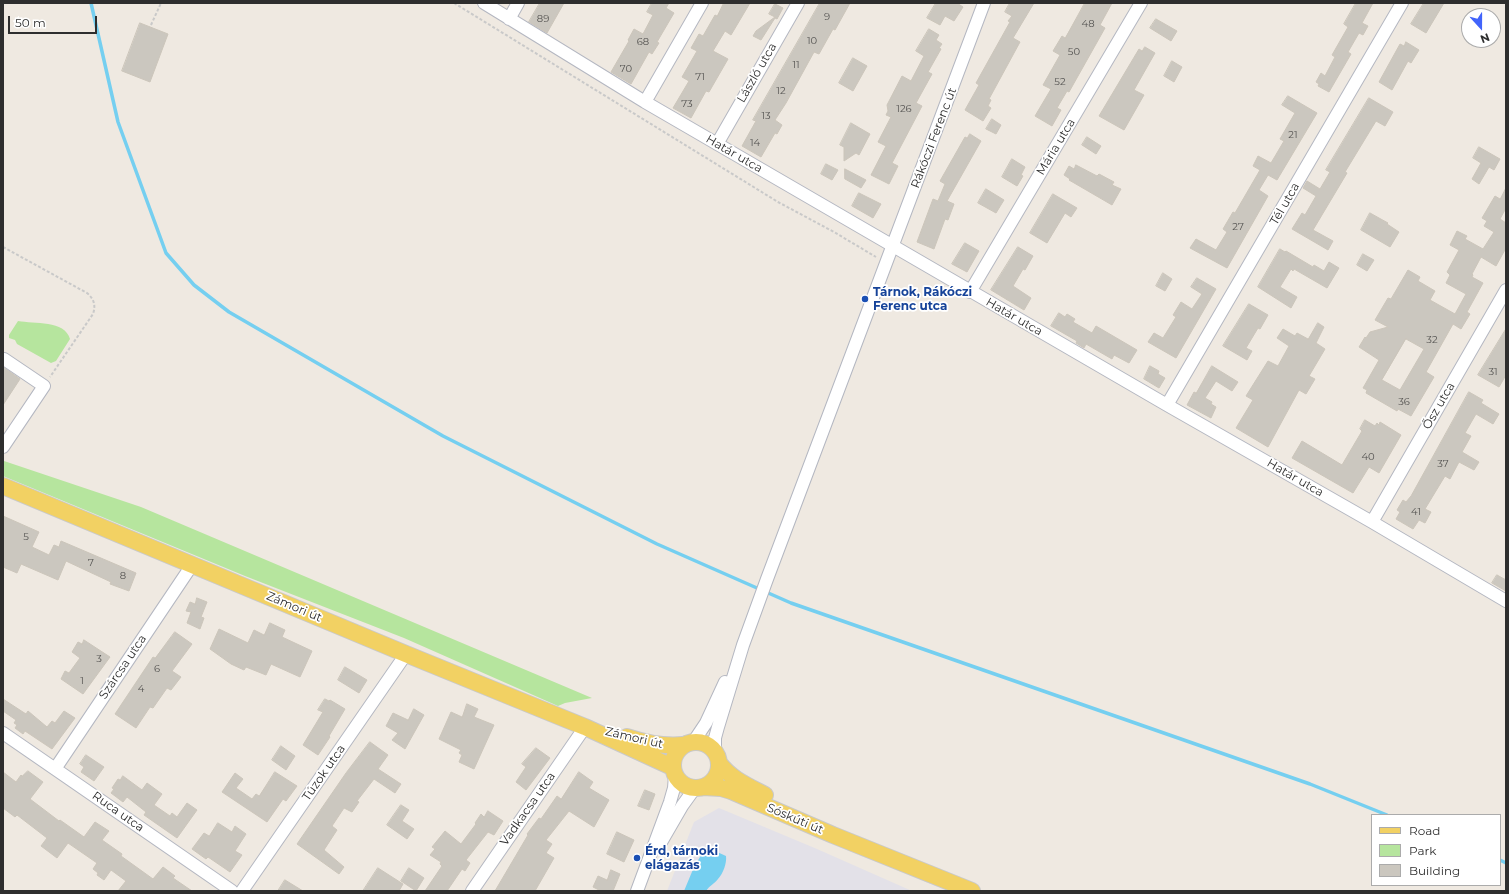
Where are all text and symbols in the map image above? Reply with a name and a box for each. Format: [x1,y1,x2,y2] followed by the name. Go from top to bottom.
[10,8,99,34] scale bar
[1461,8,1501,48] north arrow
[824,11,830,23] house number: 9
[537,13,549,25] house number: 89
[15,15,46,30] text: 50 m
[1081,18,1095,30] house number: 48
[1478,30,1492,46] text: N
[807,35,817,47] house number: 10
[637,36,649,48] house number: 68
[734,41,780,105] street label: László utca
[1068,46,1080,58] house number: 50
[792,59,800,71] house number: 11
[620,63,632,75] house number: 70
[695,71,705,83] house number: 71
[1054,76,1066,88] house number: 52
[776,85,786,97] house number: 12
[908,86,960,190] street label: Rákóczi Ferenc út
[681,98,693,110] house number: 73
[896,103,912,115] house number: 126
[761,110,771,122] house number: 13
[1034,116,1078,178] street label: Mária utca
[1288,129,1298,141] house number: 21
[703,132,765,176] street label: Határ utca
[750,137,760,149] house number: 14
[1267,180,1303,228] street label: Tél utca
[1232,221,1244,233] house number: 27
[873,285,972,313] place label: Tárnok, Rákóczi Ferenc utca
[860,294,870,304] marker: Tárnok, Rákóczi Ferenc utca
[983,295,1045,339] street label: Határ utca
[1426,334,1438,346] house number: 32
[1488,366,1498,378] house number: 31
[1420,380,1458,432] street label: Ősz utca
[1398,396,1410,408] house number: 36
[1361,451,1375,463] house number: 40
[1264,456,1326,500] street label: Határ utca
[1437,458,1449,470] house number: 37
[1411,506,1421,518] house number: 41
[23,531,29,543] house number: 5
[88,557,94,569] house number: 7
[120,570,126,582] house number: 8
[264,589,324,625] street label: Zámori út
[96,632,150,702] street label: Szárcsa utca
[96,653,102,665] house number: 3
[154,663,160,675] house number: 6
[80,675,84,687] house number: 1
[138,683,144,695] house number: 4
[604,724,664,752] street label: Zámori út
[299,742,349,804] street label: Túzok utca
[497,769,559,849] street label: Vadkacsa utca
[89,789,147,835] street label: Ruca utca
[765,801,825,837] street label: Sóskúti út
[1371,814,1501,886] legend
[1409,823,1440,838] text: Road
[1409,843,1436,858] text: Park
[645,844,718,872] place label: Érd, tárnoki elágazás
[632,853,642,863] marker: Érd, tárnoki elágazás
[1409,863,1460,878] text: Building

